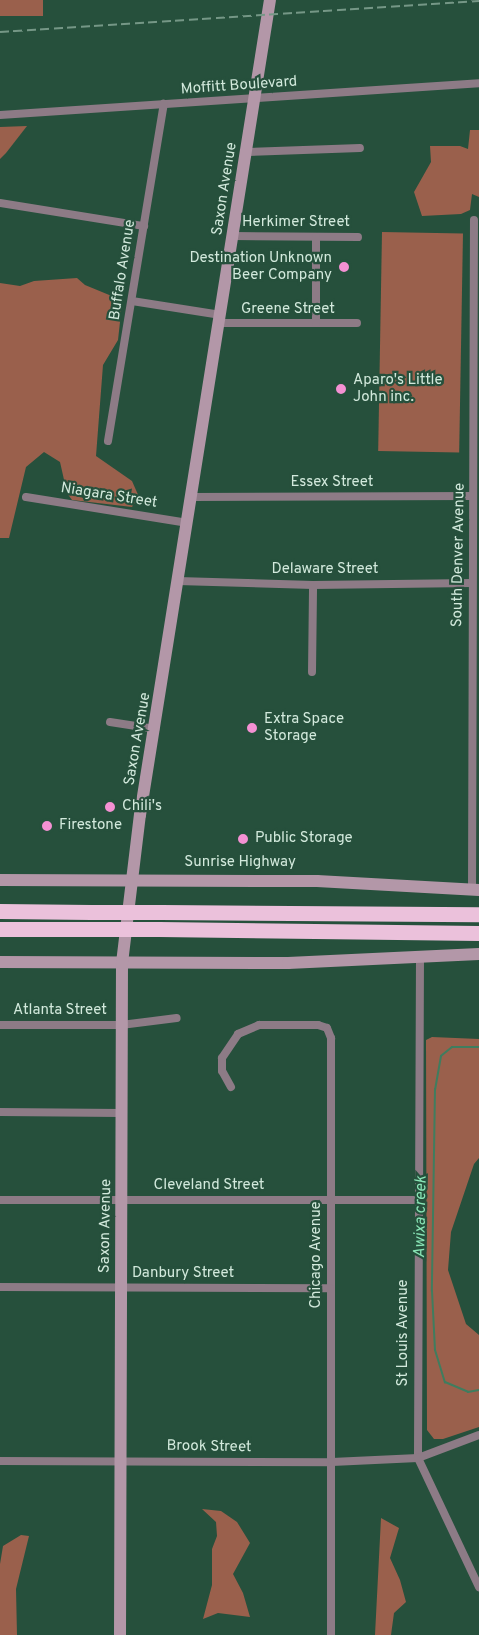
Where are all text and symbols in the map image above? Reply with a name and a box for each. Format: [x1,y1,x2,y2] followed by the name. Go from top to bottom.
[180,73,298,99] street label: Moffitt Boulevard
[209,141,241,237] street label: Saxon Avenue
[242,214,350,232] street label: Herkimer Street
[106,218,140,322] street label: Buffalo Avenue
[189,249,332,284] place label: Destination Unknown Beer Company
[337,260,351,274] marker: Destination Unknown Beer Company
[241,301,335,319] street label: Greene Street
[353,371,443,406] place label: Aparo's Little John inc.
[334,382,348,396] marker: Aparo's Little John inc.
[291,474,373,492] street label: Essex Street
[59,479,159,513] street label: Niagara Street
[449,482,469,628] street label: South Denver Avenue
[272,561,378,579] street label: Delaware Street
[121,691,155,787] street label: Saxon Avenue
[264,710,344,745] place label: Extra Space Storage
[245,721,259,735] marker: Extra Space Storage
[122,798,162,816] place label: Chili's
[103,800,117,814] marker: Chili's
[59,817,122,835] place label: Firestone
[40,819,54,833] marker: Firestone
[255,830,353,848] place label: Public Storage
[236,832,250,846] marker: Public Storage
[184,854,296,872] street label: Sunrise Highway
[13,1002,107,1020] street label: Atlanta Street
[411,1176,431,1258] water label: Awixa creek
[153,1177,265,1195] street label: Cleveland Street
[96,1178,116,1274] street label: Saxon Avenue
[308,1201,326,1309] street label: Chicago Avenue
[132,1265,234,1283] street label: Danbury Street
[395,1279,413,1387] street label: St Louis Avenue
[166,1437,252,1457] street label: Brook Street

